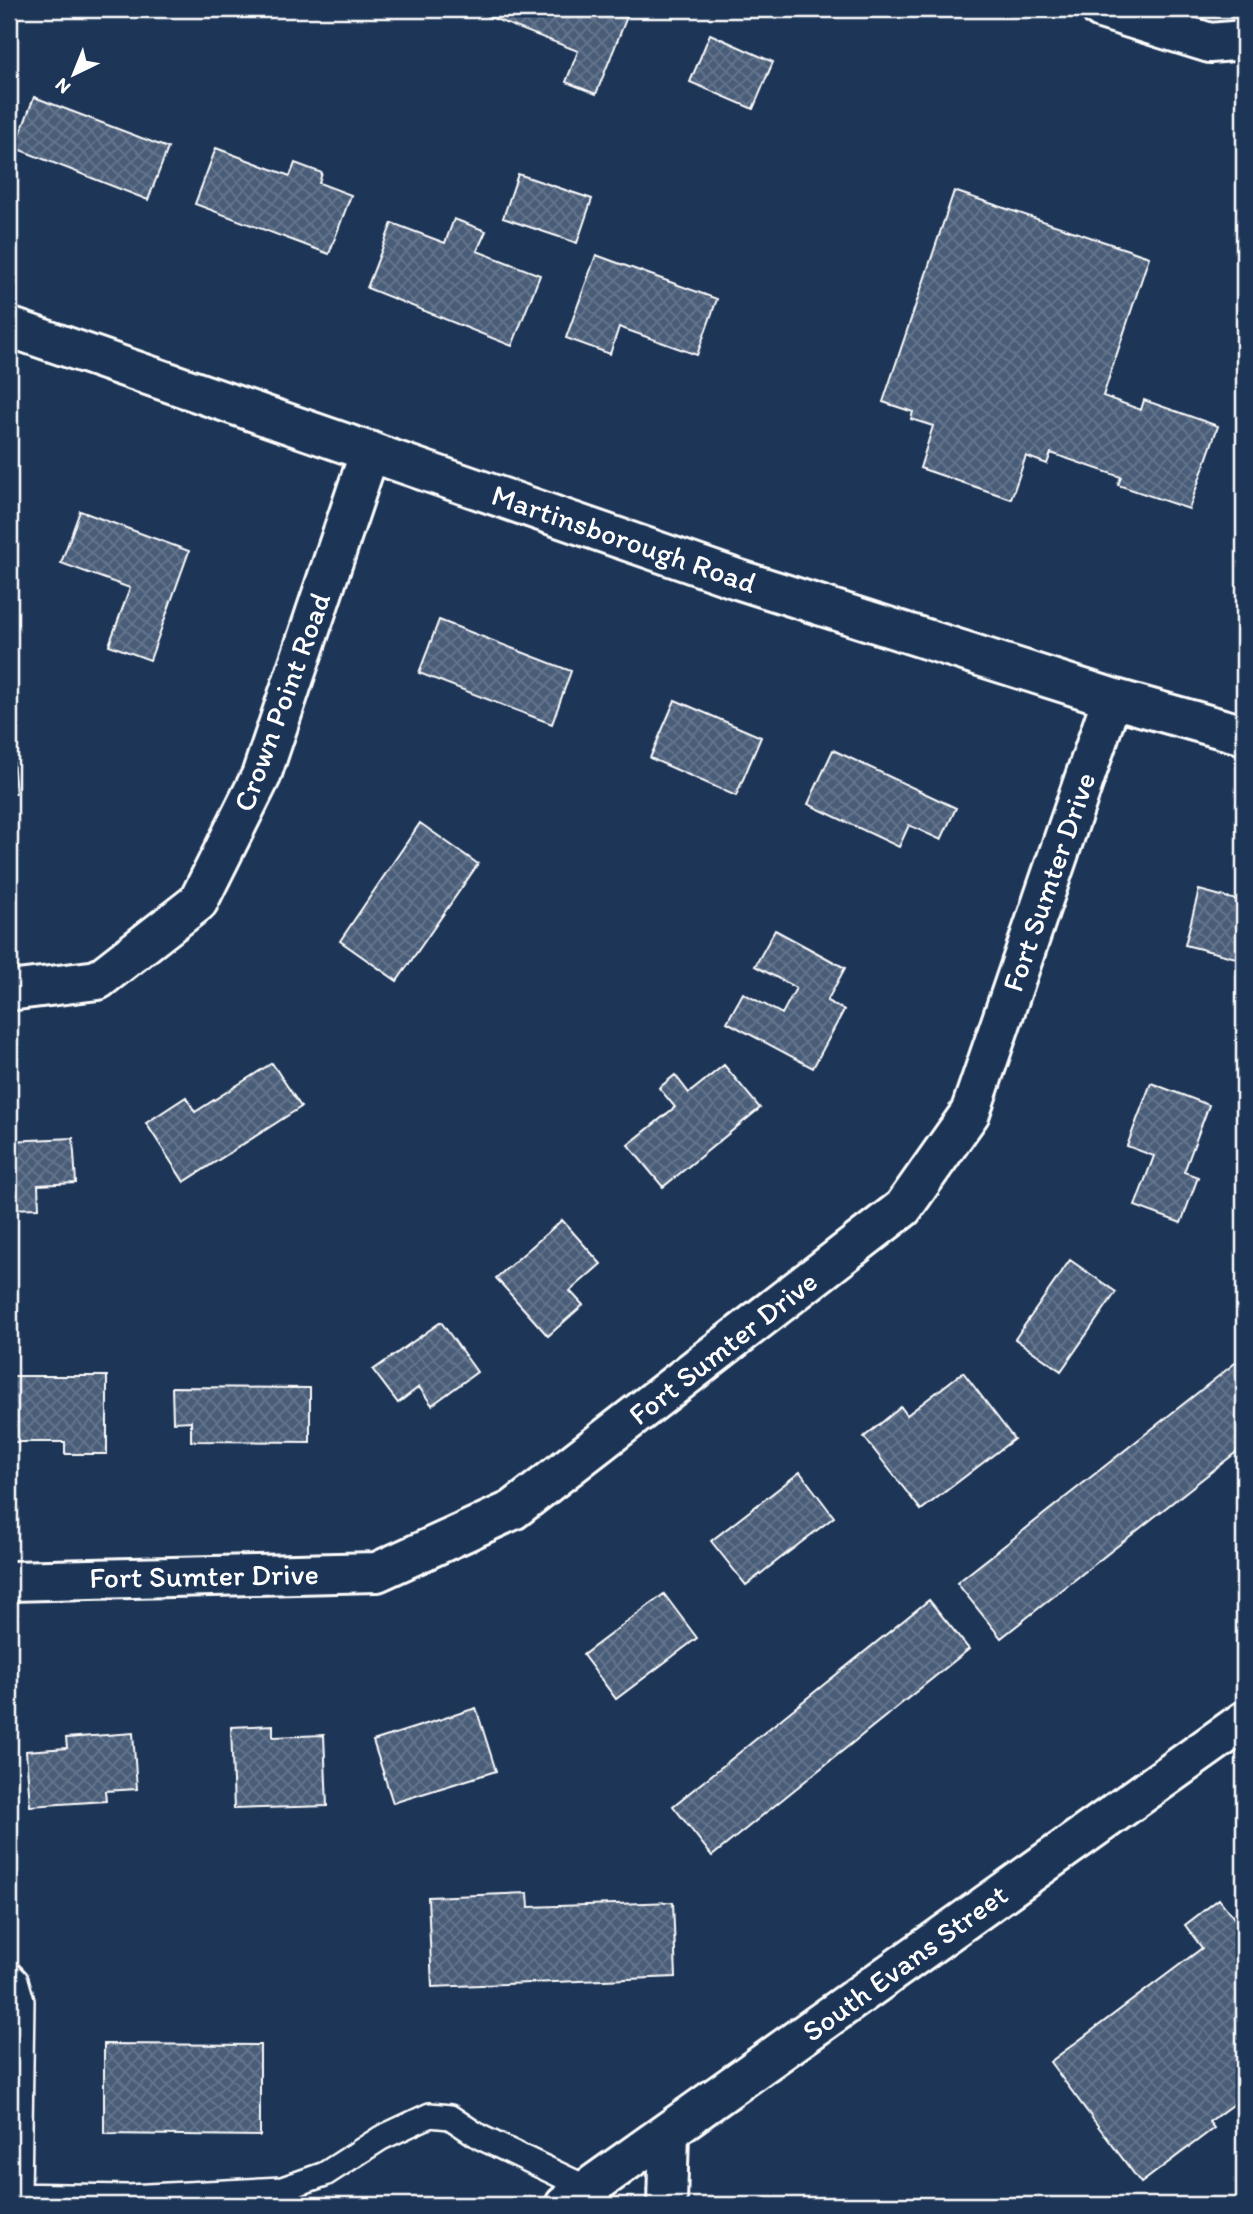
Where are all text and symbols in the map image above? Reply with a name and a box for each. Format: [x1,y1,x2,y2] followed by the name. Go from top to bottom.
[38,38,108,108] north arrow
[50,73,75,99] text: N
[487,476,761,601] street label: Martinsborough Road
[225,587,338,816] street label: Crown Point Road
[994,767,1103,996] street label: Fort Sumter Drive
[621,1262,825,1433] street label: Fort Sumter Drive
[89,1555,319,1596] street label: Fort Sumter Drive
[795,1876,1015,2050] street label: South Evans Street

